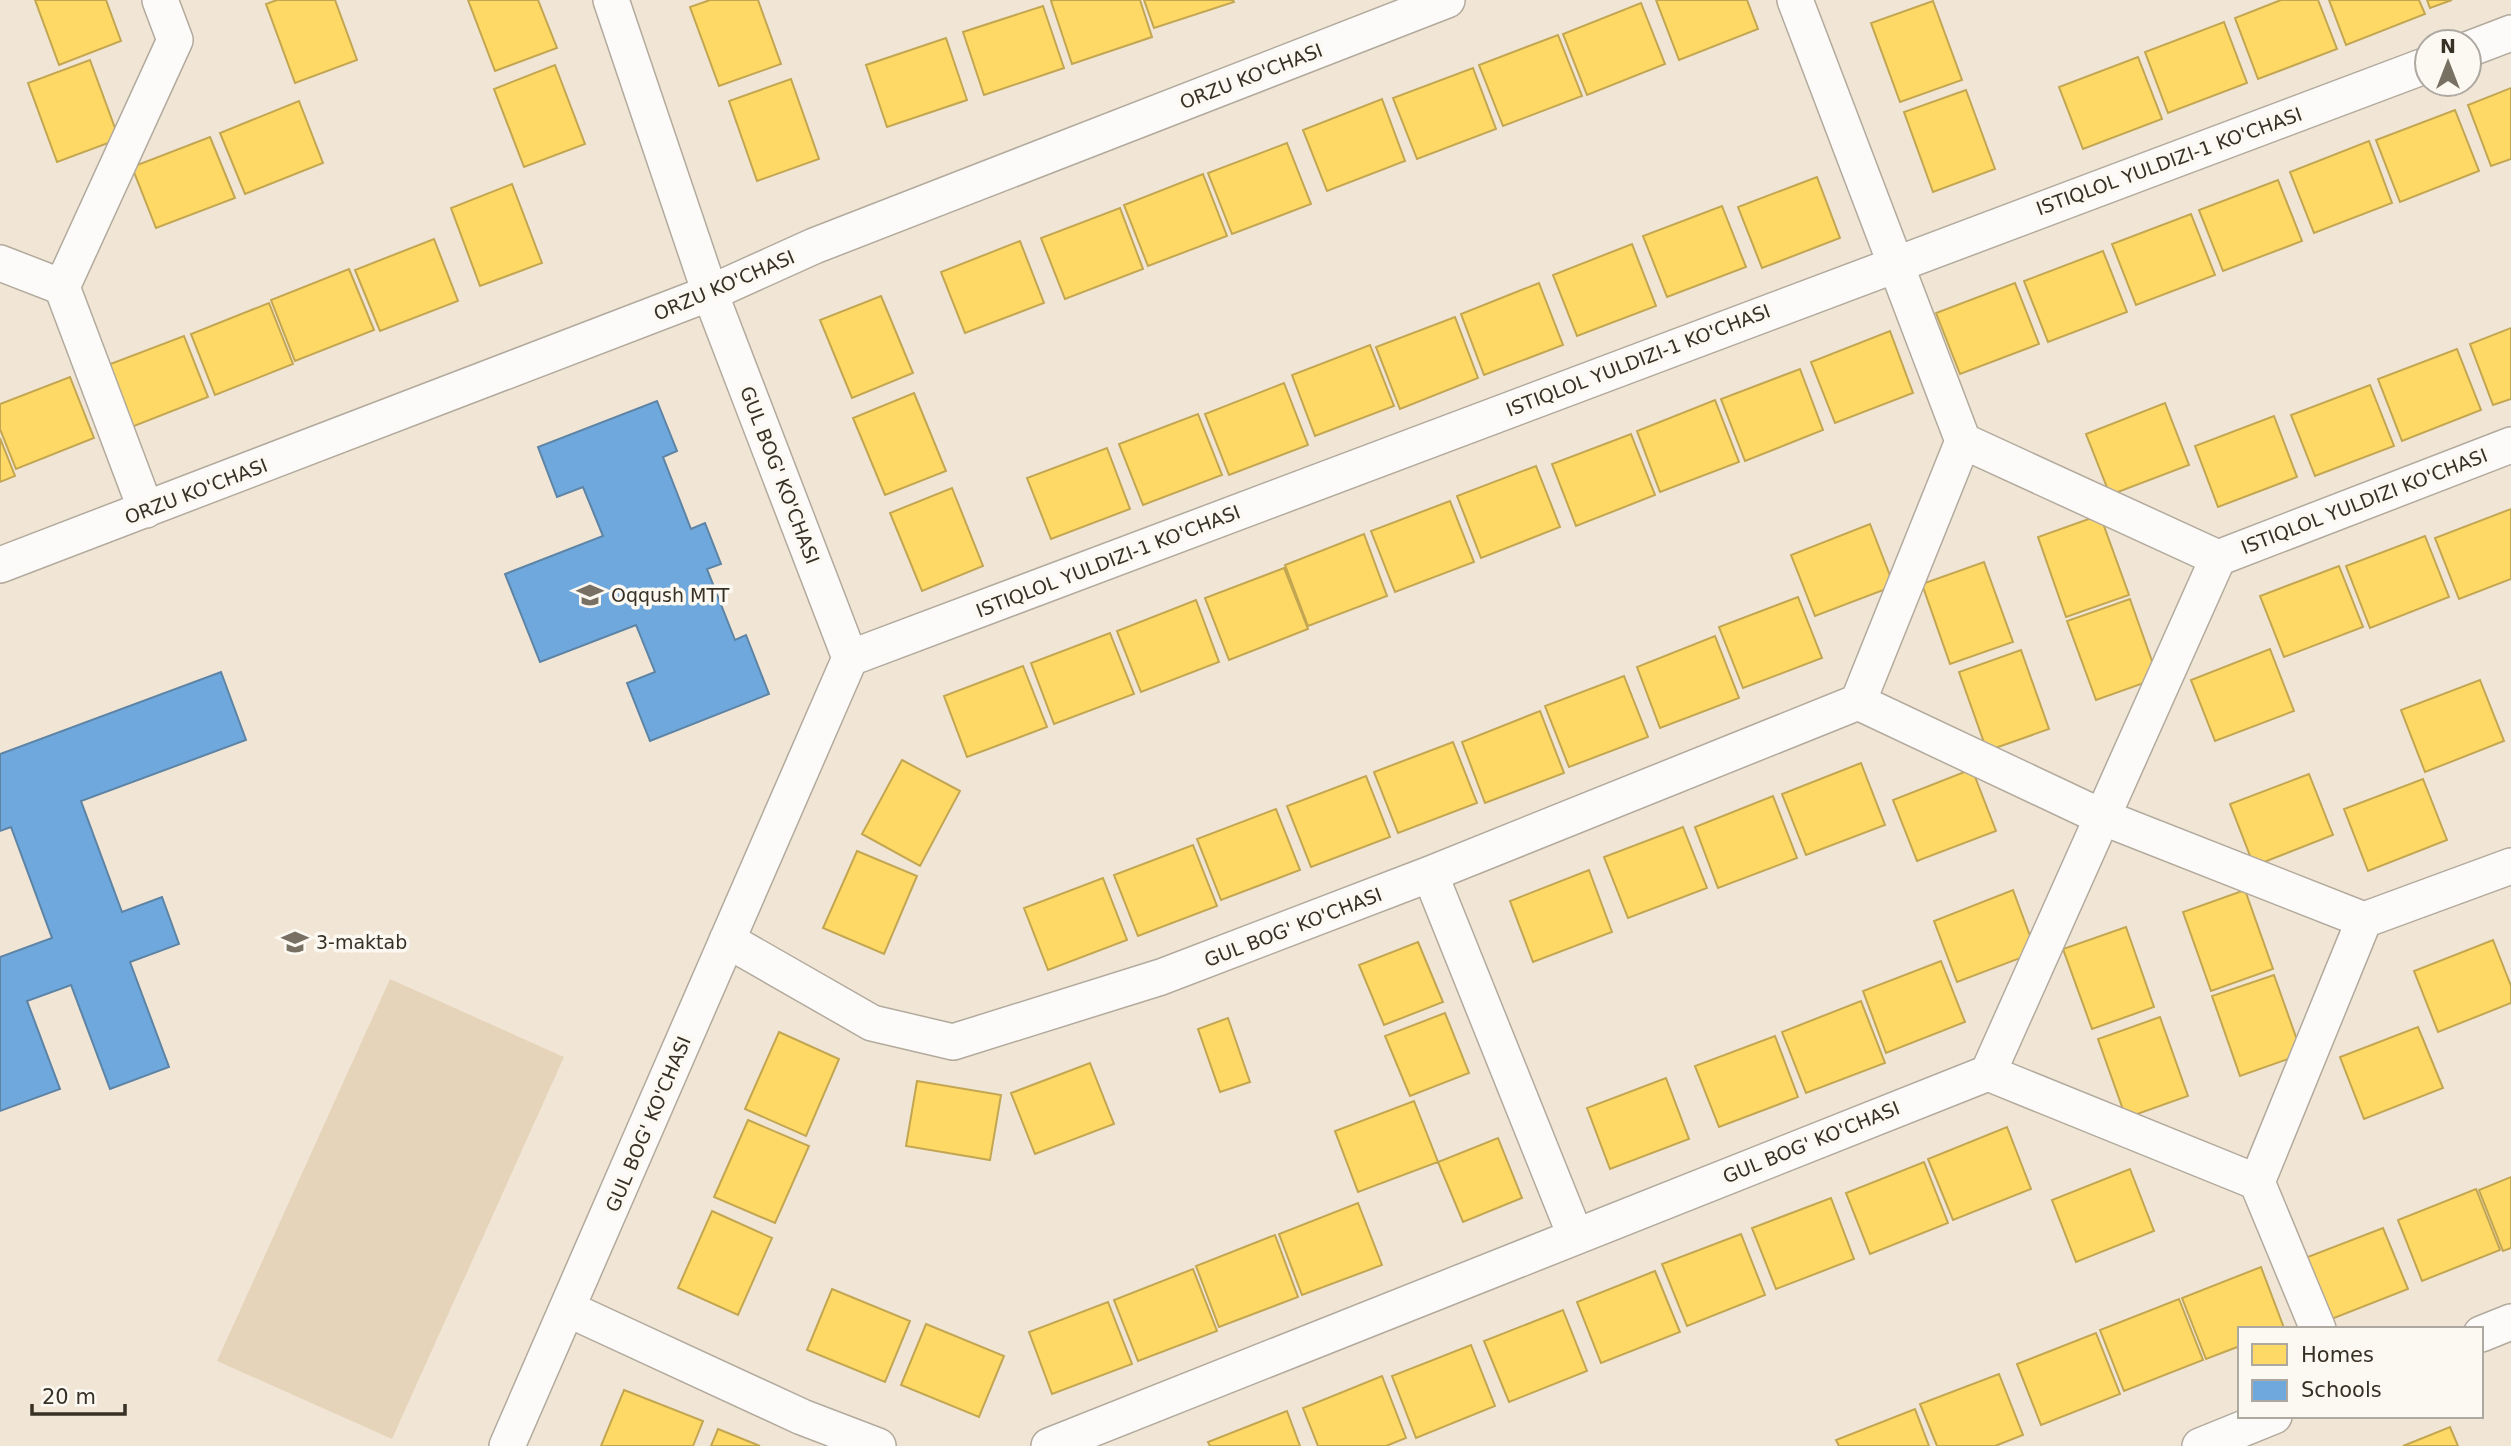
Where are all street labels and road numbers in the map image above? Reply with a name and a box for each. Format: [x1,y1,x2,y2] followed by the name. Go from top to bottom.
[1177,39,1325,113] street label: ORZU KO'CHASI
[2033,103,2305,219] street label: ISTIQLOL YULDIZI-1 KO'CHASI
[650,245,798,325] street label: ORZU KO'CHASI
[1503,299,1773,421] street label: ISTIQLOL YULDIZI-1 KO'CHASI
[736,383,824,567] street label: GUL BOG' KO'CHASI
[2238,444,2490,558] street label: ISTIQLOL YULDIZI KO'CHASI
[122,454,270,528] street label: ORZU KO'CHASI
[973,500,1243,622] street label: ISTIQLOL YULDIZI-1 KO'CHASI
[1201,883,1385,971] street label: GUL BOG' KO'CHASI
[601,1033,695,1215] street label: GUL BOG' KO'CHASI
[1719,1096,1903,1188] street label: GUL BOG' KO'CHASI

